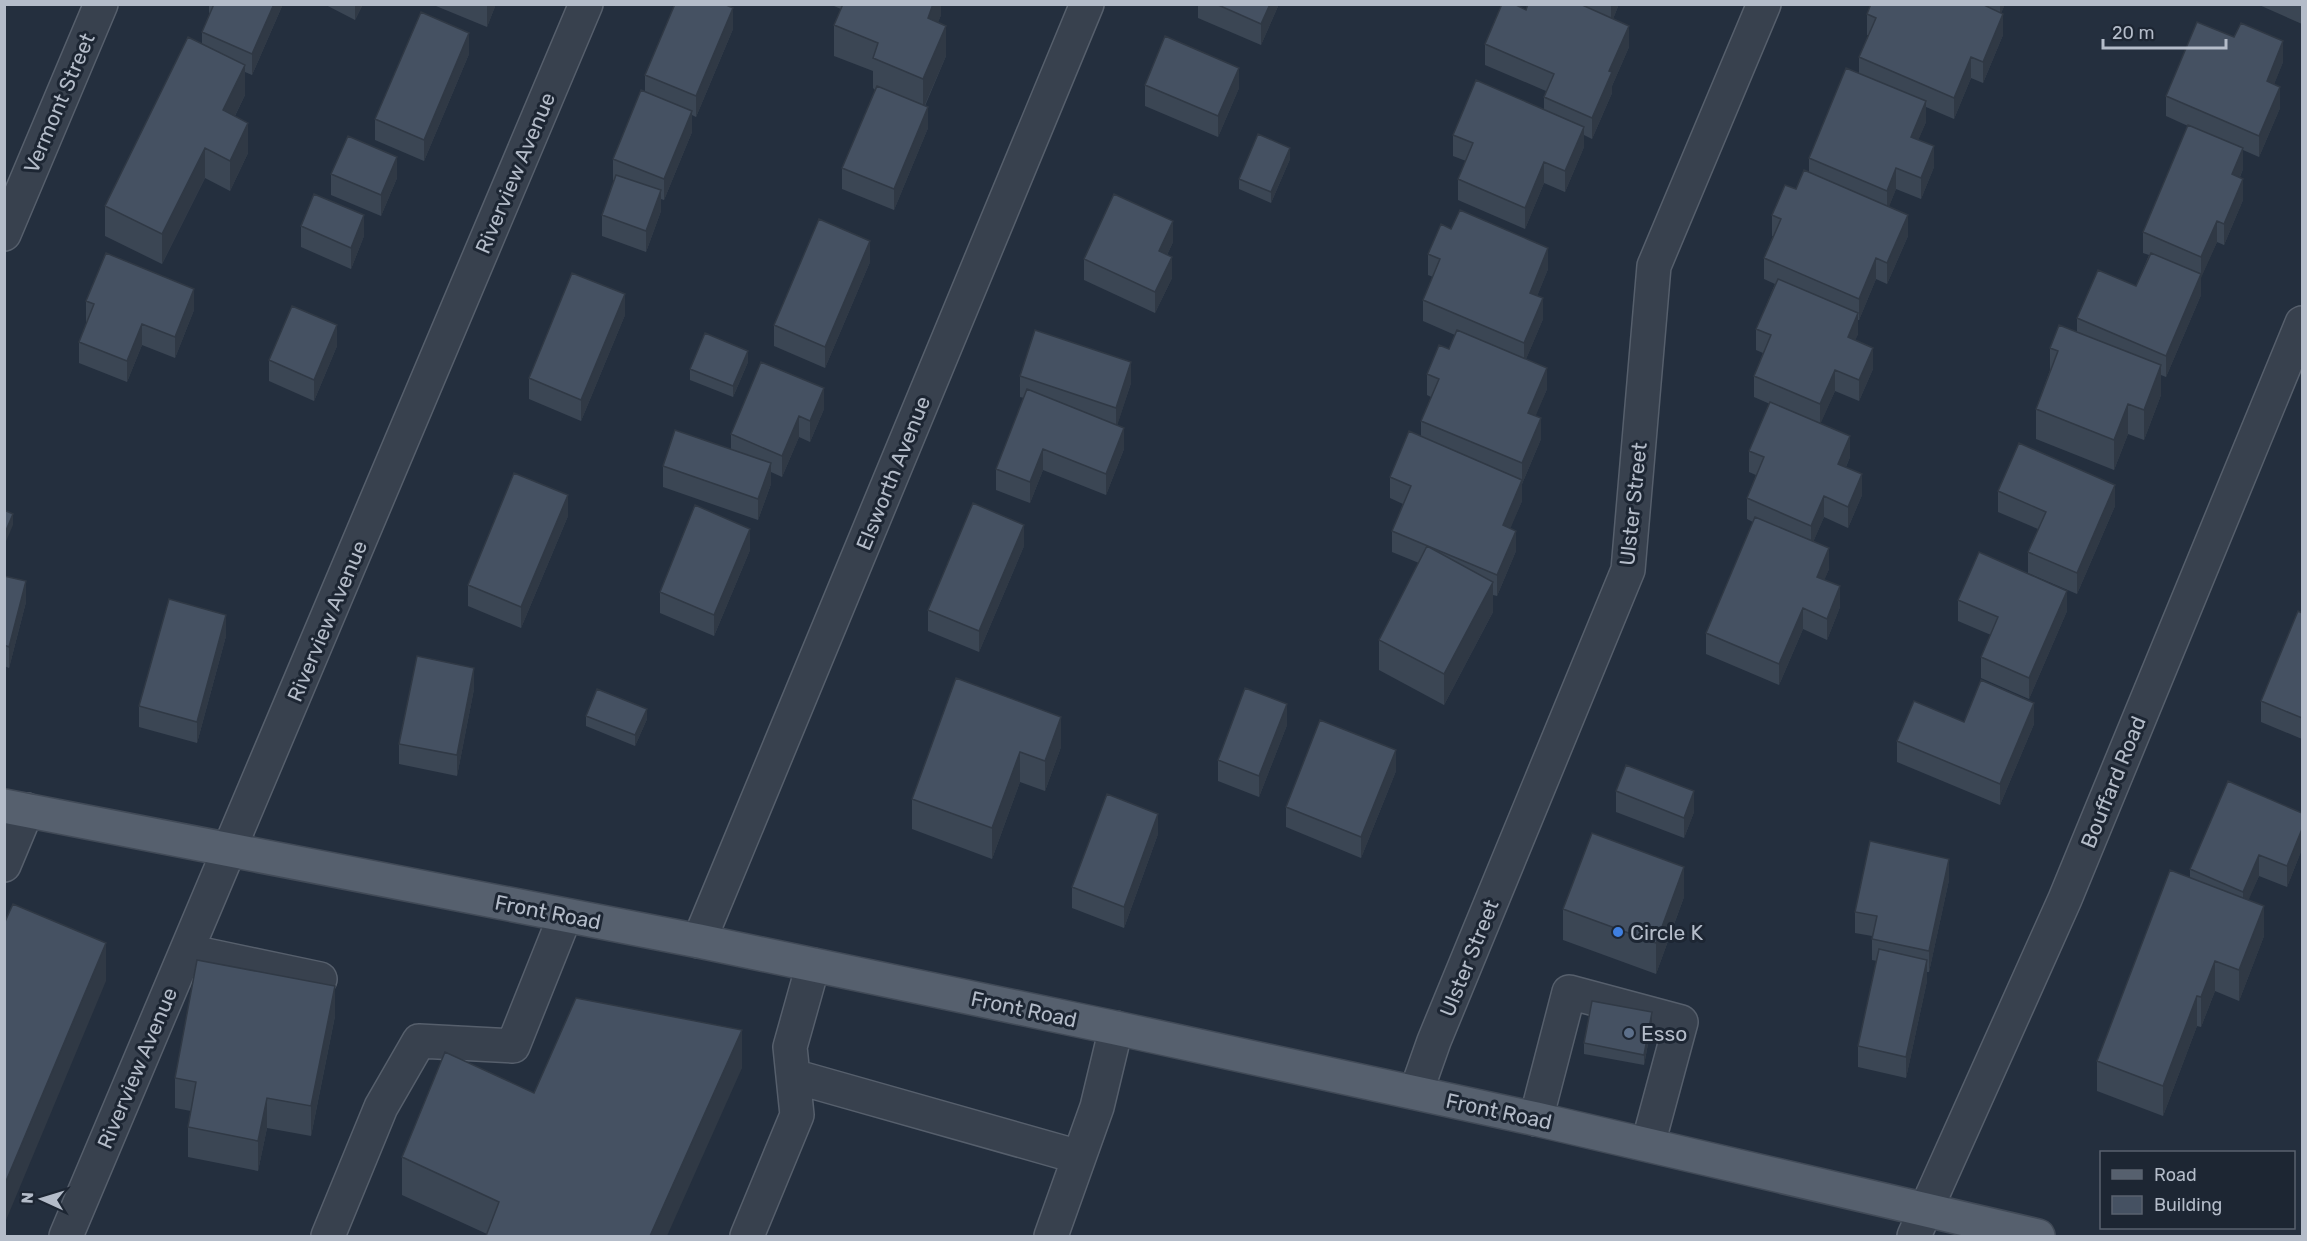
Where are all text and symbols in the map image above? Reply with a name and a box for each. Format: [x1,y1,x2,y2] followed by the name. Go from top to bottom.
[2103,12,2226,50] scale bar
[2112,22,2154,44] text: 20 m
[18,29,100,177] street label: Vermont Street
[470,89,560,257] street label: Riverview Avenue
[851,392,935,554] street label: Elsworth Avenue
[1614,441,1652,567] street label: Ulster Street
[282,537,372,705] street label: Riverview Avenue
[2075,712,2151,852] street label: Bouffard Road
[493,889,603,935] street label: Front Road
[1434,896,1504,1020] street label: Ulster Street
[1630,920,1703,945] place label: Circle K
[1611,925,1625,939] marker: Circle K
[92,984,182,1152] street label: Riverview Avenue
[969,986,1079,1032] street label: Front Road
[1641,1021,1687,1046] place label: Esso
[1622,1026,1636,1040] marker: Esso
[1444,1088,1554,1134] street label: Front Road
[2100,1151,2295,1229] legend
[2154,1164,2197,1186] text: Road
[12,1169,72,1229] north arrow
[18,1192,37,1204] text: N
[2154,1194,2222,1216] text: Building

